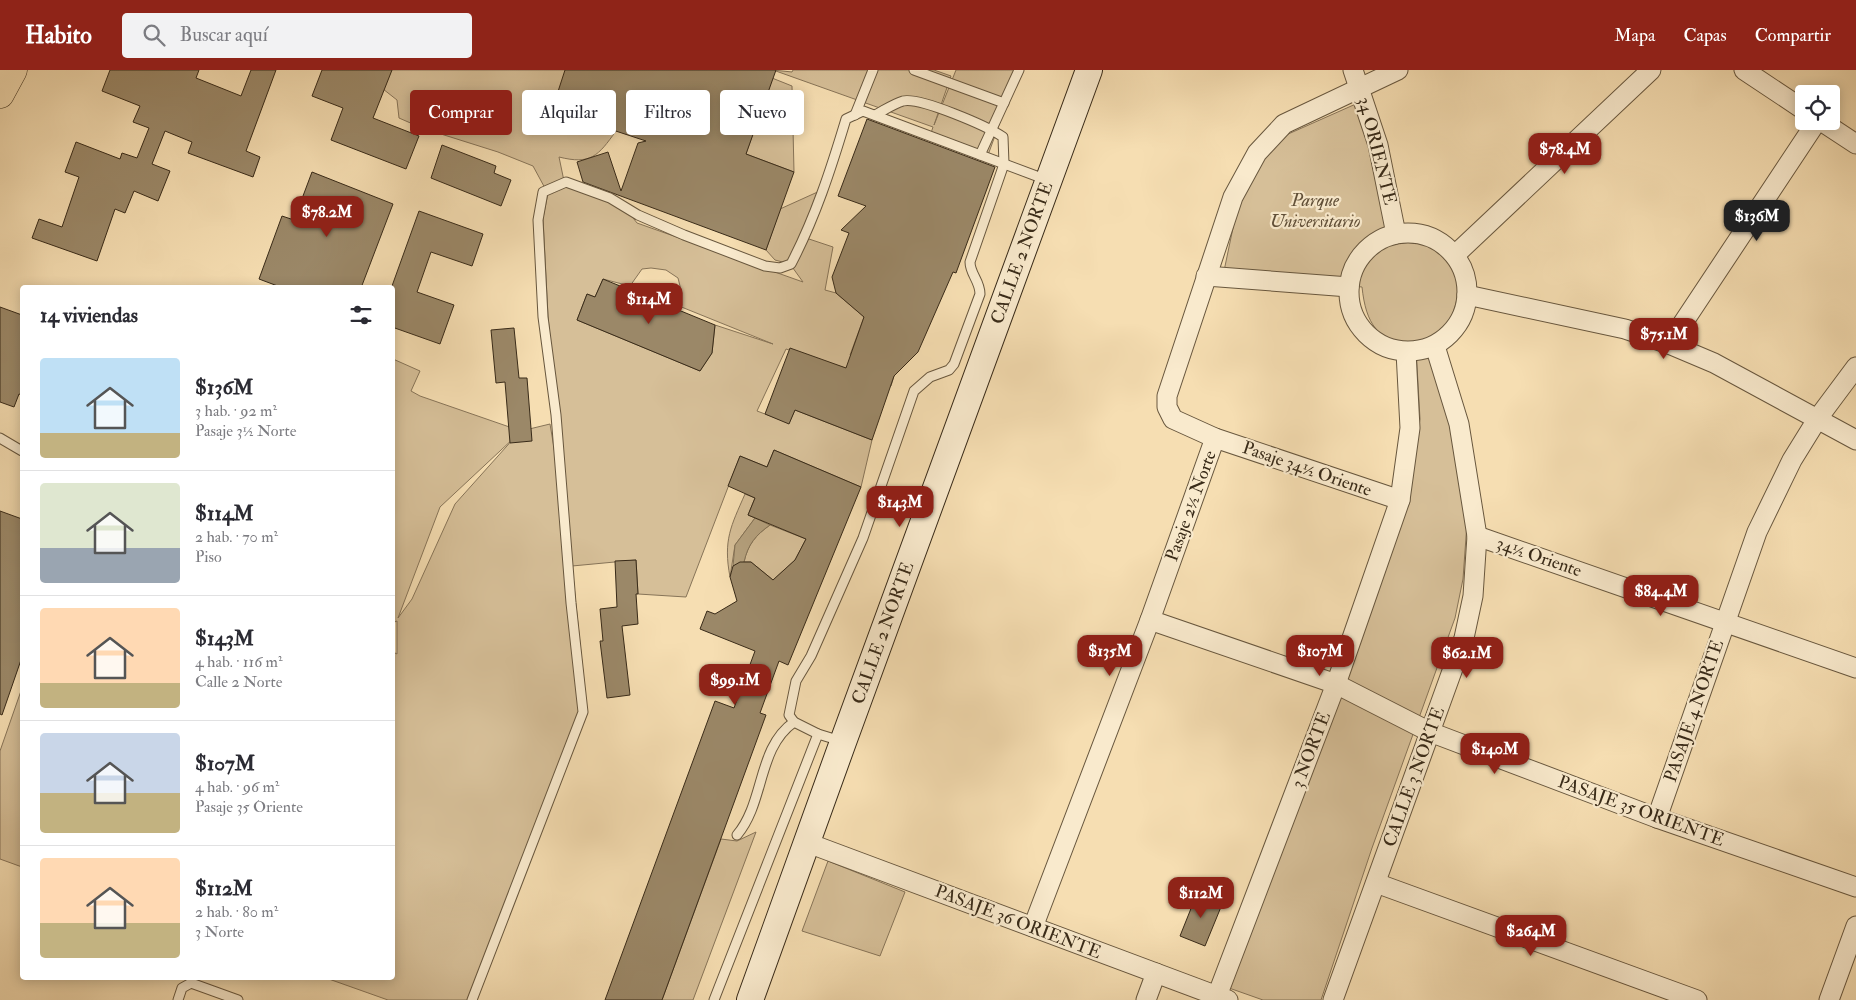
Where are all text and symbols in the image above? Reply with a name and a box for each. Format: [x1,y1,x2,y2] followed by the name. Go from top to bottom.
[122,13,472,58] search box
[25,20,92,51] text: Habito
[140,21,168,49] icon: search
[180,23,268,47] text: Buscar aquí
[1614,24,1656,47] text: Mapa
[1684,24,1727,47] text: Capas
[1755,24,1831,47] text: Compartir
[1795,85,1840,130] map controls
[1795,85,1840,130] button: locate
[410,90,512,135] chip: Comprar
[522,90,616,135] chip: Alquilar
[626,90,710,135] chip: Filtros
[720,90,804,135] chip: Nuevo
[1352,95,1402,207] street label: 34 ORIENTE
[1524,132,1606,175] pin: $78.4M
[1539,139,1591,159] text: $78.4M
[986,179,1058,327] street label: CALLE 2 NORTE
[1270,189,1360,233] park label: Parque Universitario
[286,196,368,238] pin: $78.2M
[1722,200,1792,242] pin: $136M
[302,202,352,222] text: $78.2M
[1735,206,1779,226] text: $136M
[614,282,684,325] pin: $114M
[627,289,671,309] text: $114M
[347,301,375,329] icon: filters
[40,302,138,329] text: 14 viviendas
[1623,318,1705,360] pin: $75.1M
[1640,324,1688,344] text: $75.1M
[195,374,253,401] text: $136M
[80,378,140,438] icon: home
[195,401,277,421] text: 3 hab. · 92 m²
[195,421,296,441] text: Pasaje 3½ Norte
[1239,436,1375,502] street label: Pasaje 34½ Oriente
[1160,447,1222,565] street label: Pasaje 2½ Norte
[865,486,935,528] pin: $143M
[877,492,923,512] text: $143M
[195,500,254,527] text: $114M
[80,503,140,563] icon: home
[195,527,278,547] text: 2 hab. · 70 m²
[1493,532,1585,582] street label: 34½ Oriente
[195,547,222,567] text: Piso
[847,559,919,707] street label: CALLE 2 NORTE
[1620,574,1702,617] pin: $84.4M
[1635,581,1687,601] text: $84.4M
[195,625,254,652] text: $143M
[80,628,140,688] icon: home
[1075,634,1145,677] pin: $135M
[1285,634,1355,677] pin: $107M
[1426,636,1508,679] pin: $62.1M
[1659,637,1729,785] street label: PASAJE 4 NORTE
[1088,641,1132,661] text: $135M
[1297,641,1343,661] text: $107M
[1442,643,1492,663] text: $62.1M
[195,652,283,672] text: 4 hab. · 116 m²
[694,664,776,706] pin: $99.1M
[710,670,760,690] text: $99.1M
[195,672,282,692] text: Calle 2 Norte
[1378,704,1450,850] street label: CALLE 3 NORTE
[1286,709,1336,791] street label: 3 NORTE
[1460,732,1530,775] pin: $140M
[1471,739,1519,759] text: $140M
[195,750,255,777] text: $107M
[80,753,140,813] icon: home
[1555,770,1727,852] street label: PASAJE 35 ORIENTE
[195,777,279,797] text: 4 hab. · 96 m²
[195,797,303,817] text: Pasaje 35 Oriente
[195,875,253,902] text: $112M
[1166,876,1236,919] pin: $112M
[80,878,140,938] icon: home
[931,880,1105,964] street label: PASAJE 36 ORIENTE
[1179,883,1223,903] text: $112M
[195,902,278,922] text: 2 hab. · 80 m²
[1496,914,1566,957] pin: $264M
[1506,921,1556,941] text: $264M
[195,922,244,942] text: 3 Norte

